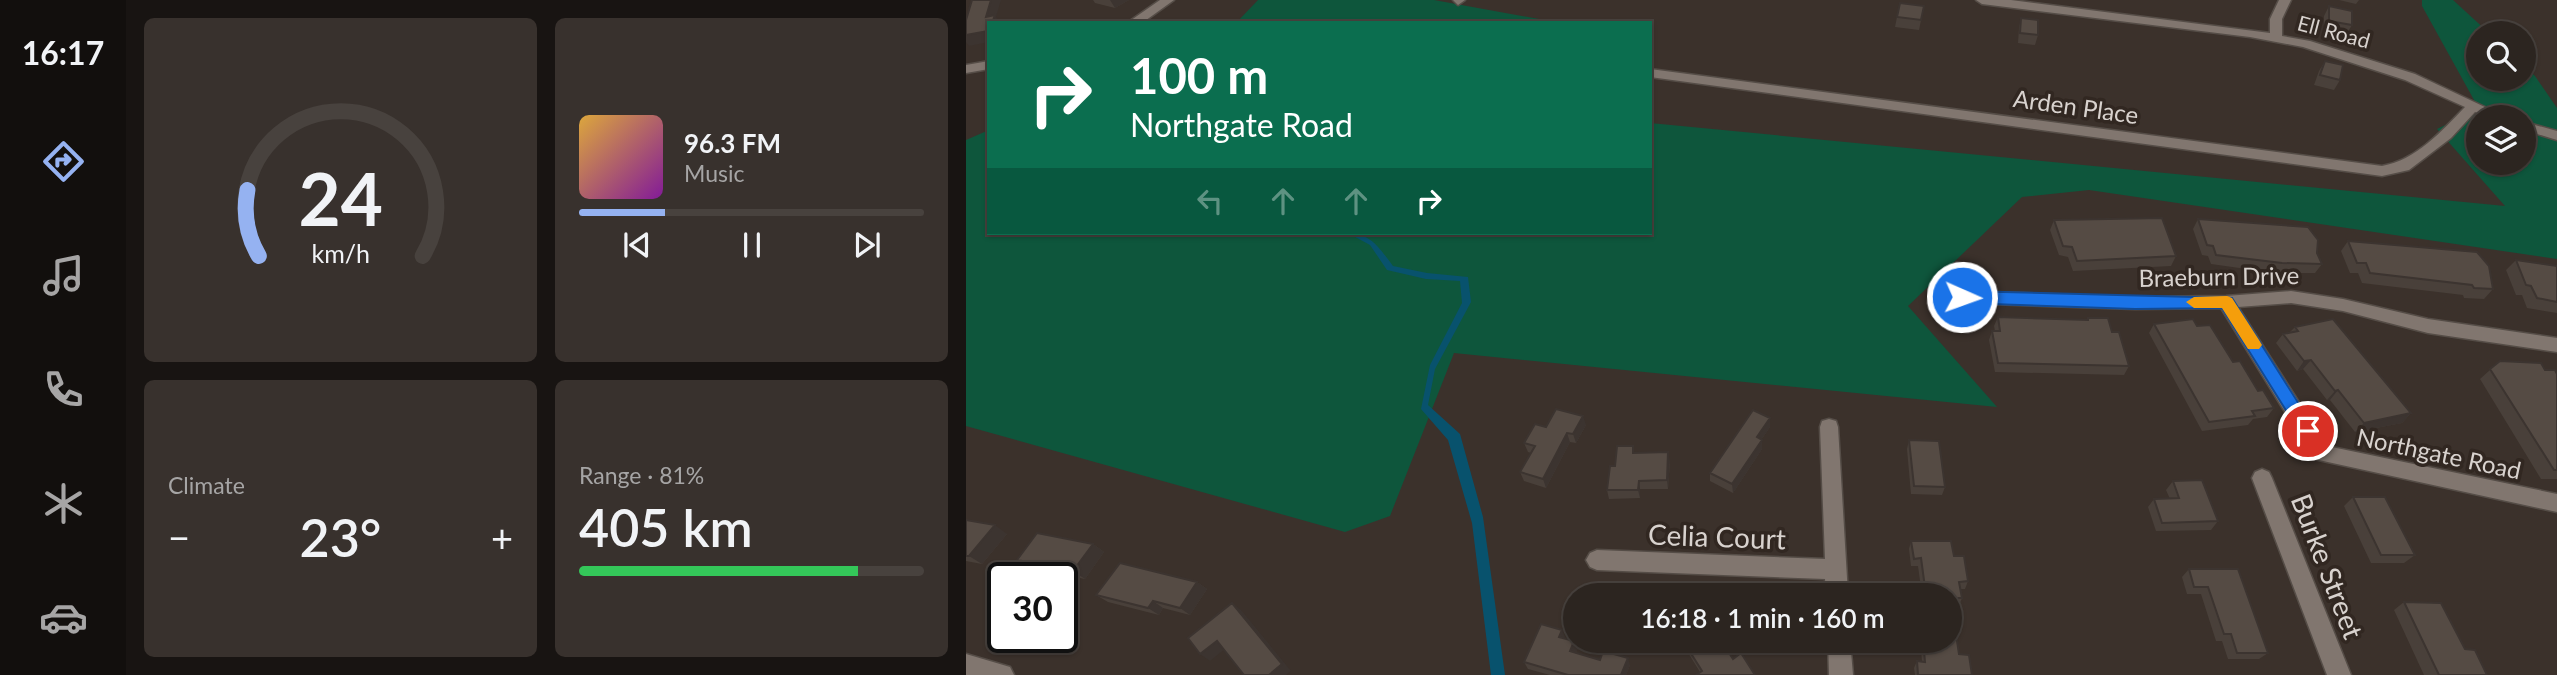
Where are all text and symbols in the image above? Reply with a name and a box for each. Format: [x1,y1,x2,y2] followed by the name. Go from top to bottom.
[2295,9,2373,53] street label: Ell Road
[2466,21,2536,175] map controls
[2466,21,2536,91] button: search
[22,33,104,72] text: 16:17
[1130,46,1268,104] text: 100 m
[1015,49,1106,140] icon: right
[2012,83,2140,129] street label: Arden Place
[1130,105,1353,144] text: Northgate Road
[2466,105,2536,175] button: layers
[684,127,781,159] text: 96.3 FM
[39,137,88,186] icon: directions
[298,154,383,242] text: 24
[684,159,744,187] text: Music
[1191,182,1229,220] icon: left
[1264,182,1302,220] icon: ahead
[1337,182,1375,220] icon: ahead
[1410,182,1448,220] icon: right
[618,226,656,264] icon: previous
[733,226,771,264] icon: pause
[848,226,886,264] icon: next
[311,238,370,268] text: km/h
[39,251,88,300] icon: music
[1925,260,1999,334] position arrow
[2138,260,2300,292] street label: Braeburn Drive
[39,365,88,414] icon: phone
[2278,401,2338,461] pin
[2289,412,2327,450] icon: arrive
[2354,421,2524,485] street label: Northgate Road
[579,461,704,489] text: Range · 81%
[168,471,245,499] text: Climate
[39,479,88,528] icon: climate
[2285,489,2371,643] street label: Burke Street
[579,496,753,558] text: 405 km
[300,506,381,568] text: 23°
[168,514,190,560] text: −
[491,514,513,560] text: +
[1648,517,1786,555] street label: Celia Court
[987,562,1078,653] speed limit sign: 30
[39,593,88,642] icon: car
[1640,602,1885,634] text: 16:18 · 1 min · 160 m

